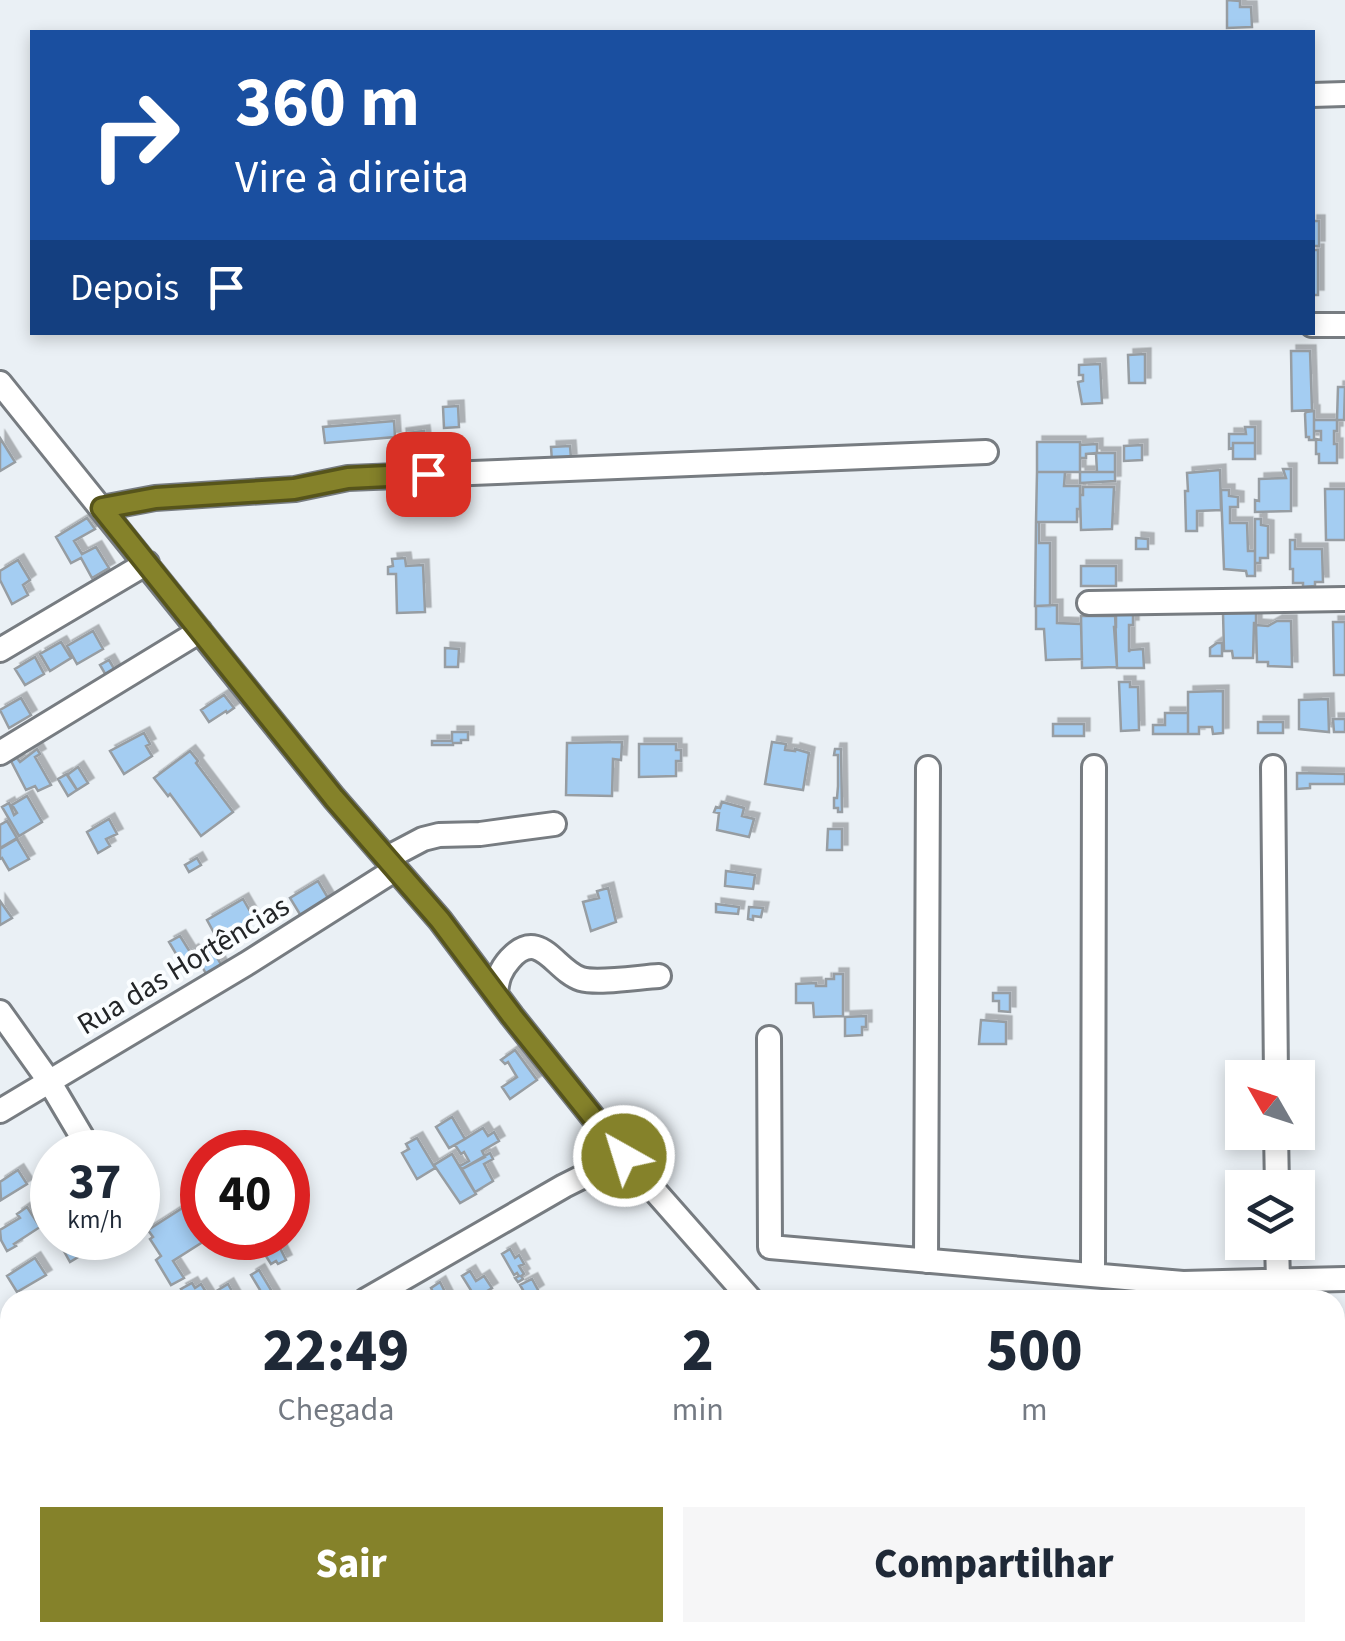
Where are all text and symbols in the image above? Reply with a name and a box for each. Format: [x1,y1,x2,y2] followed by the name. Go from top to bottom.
[235,53,420,153] text: 360 m
[70,70,200,200] icon: right
[235,146,469,210] text: Vire à direita
[199,260,254,315] icon: arrive
[70,261,179,315] text: Depois
[386,432,471,517] pin
[401,447,456,502] icon: arrive
[69,885,298,1046] street label: Rua das Hortências
[1225,1060,1315,1150] north arrow
[1225,1060,1315,1260] map controls
[572,1104,676,1208] position arrow
[180,1130,310,1260] speed limit sign: 40
[69,1147,121,1218] text: 37
[1225,1170,1315,1260] button: layers
[67,1202,123,1238] text: km/h
[263,1309,409,1394] text: 22:49
[682,1309,714,1394] text: 2
[986,1309,1082,1394] text: 500
[278,1387,394,1433] text: Chegada
[672,1387,724,1433] text: min
[1021,1387,1048,1433] text: m
[40,1507,663,1622] button: Sair
[683,1507,1305,1622] button: Compartilhar

